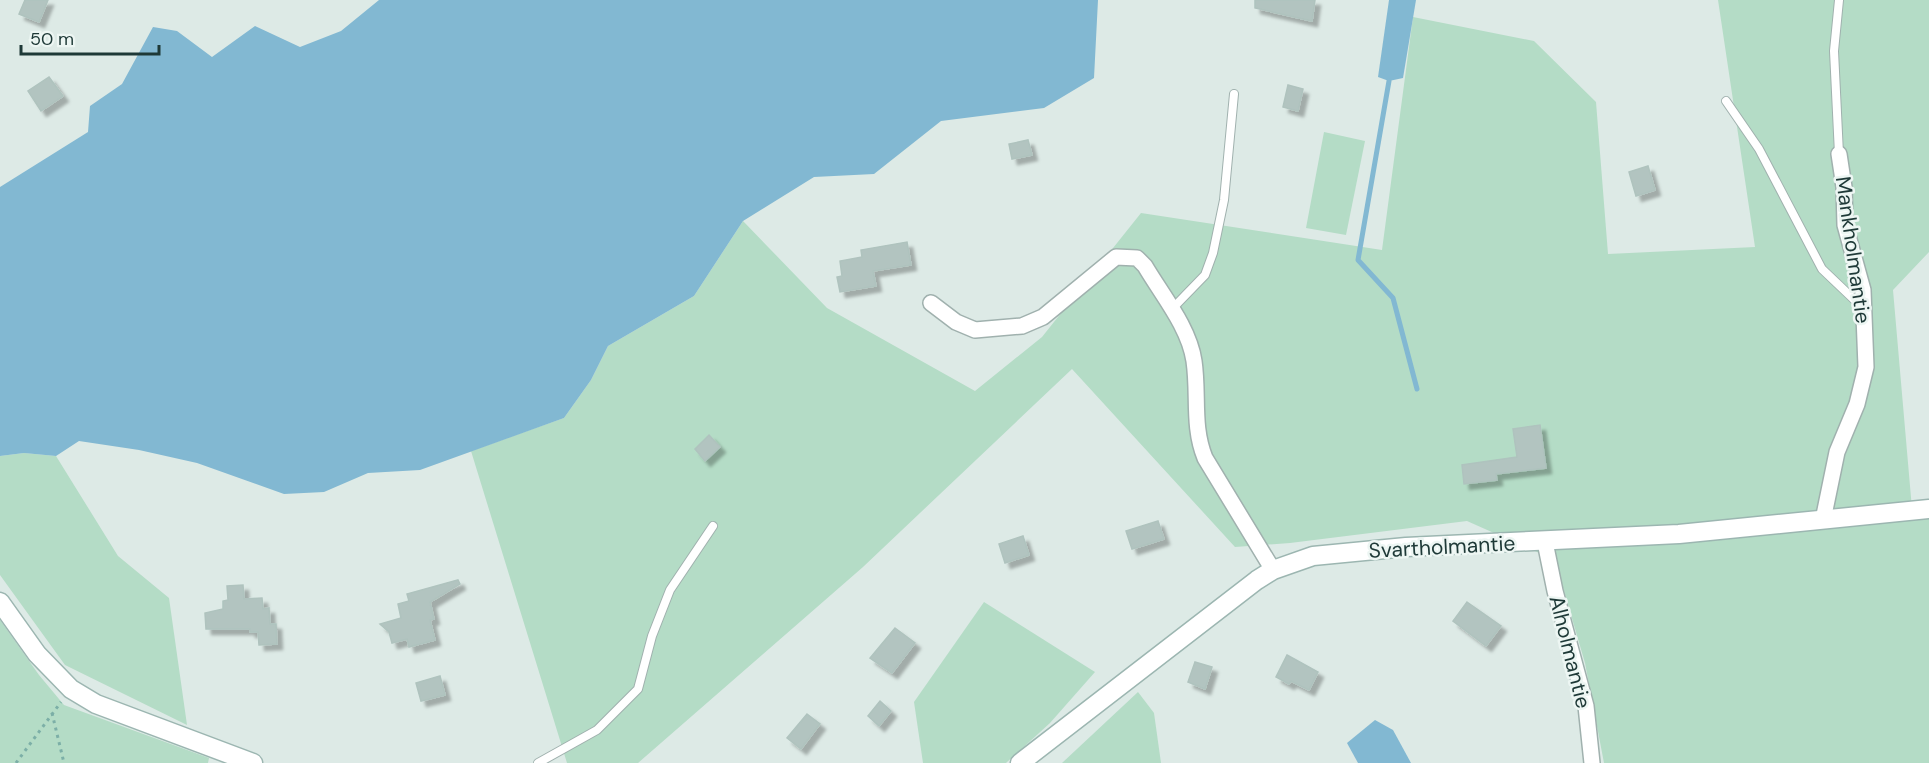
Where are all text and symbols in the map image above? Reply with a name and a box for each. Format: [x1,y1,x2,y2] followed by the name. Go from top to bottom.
[21,18,159,56] scale bar
[30,27,74,51] text: 50 m
[1829,175,1877,325] street label: Mankholmantie
[1368,529,1516,565] street label: Svartholmantie
[1542,593,1598,711] street label: Alholmantie

